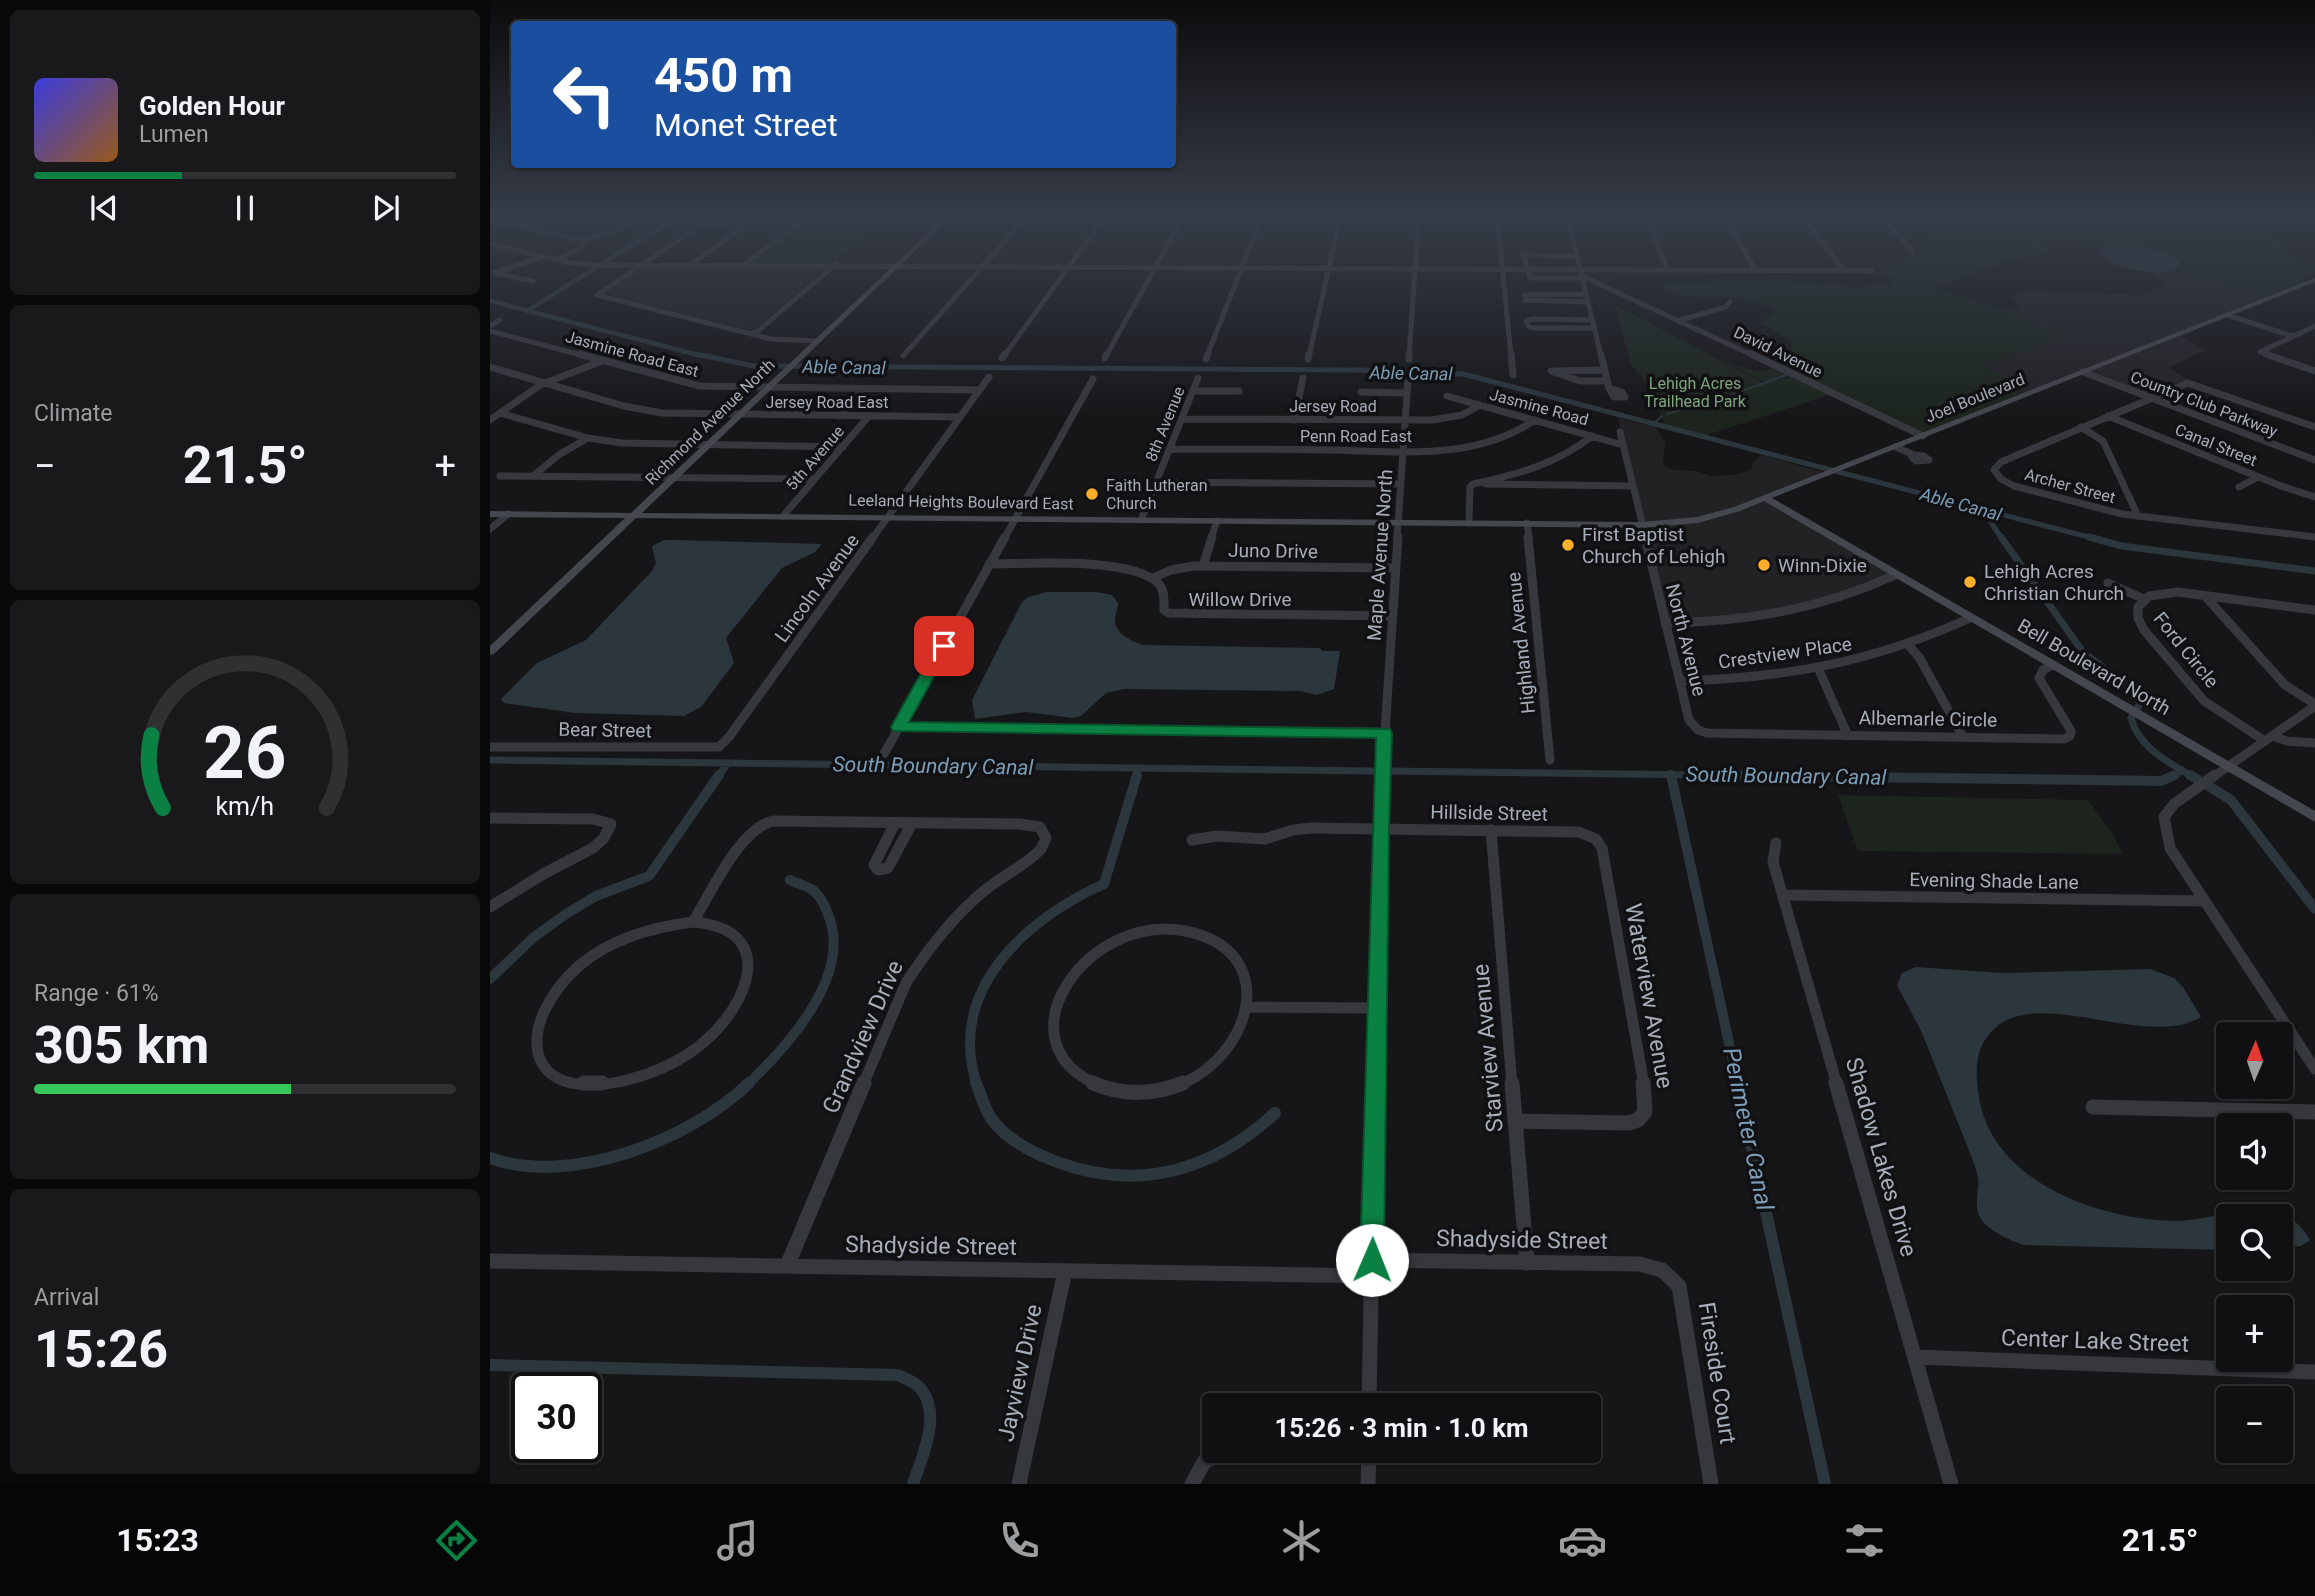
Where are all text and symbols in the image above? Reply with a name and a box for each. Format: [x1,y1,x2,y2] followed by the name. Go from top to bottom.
[654,47,793,104] text: 450 m
[539,49,630,140] icon: left
[139,91,285,121] text: Golden Hour
[654,106,838,144] text: Monet Street
[139,121,209,148] text: Lumen
[85,189,123,227] icon: previous
[226,189,264,227] icon: pause
[367,189,405,227] icon: next
[1731,322,1825,382] street label: David Avenue
[563,327,701,381] street label: Jasmine Road East
[641,355,779,489] street label: Richmond Avenue North
[801,356,887,378] water label: Able Canal
[1368,362,1454,384] water label: Able Canal
[2128,367,2281,441] street label: Country Club Parkway
[1923,370,2027,426] street label: Joel Boulevard
[1644,374,1747,411] park label: Lehigh Acres Trailhead Park
[1141,384,1189,464] street label: 8th Avenue
[1487,385,1591,429] street label: Jasmine Road
[766,393,888,412] street label: Jersey Road East
[1289,397,1377,416] street label: Jersey Road
[34,400,113,427] text: Climate
[2172,420,2260,470] street label: Canal Street
[782,422,848,494] street label: 5th Avenue
[1300,427,1412,446] street label: Penn Road East
[183,435,308,496] text: 21.5°
[34,444,56,488] text: −
[434,444,456,488] text: +
[2023,465,2117,507] street label: Archer Street
[1363,468,1397,642] street label: Maple Avenue North
[1106,476,1207,513] place label: Faith Lutheran Church
[1917,483,2005,525] water label: Able Canal
[1084,486,1100,502] marker: Faith Lutheran Church
[848,491,1074,513] street label: Leeland Heights Boulevard East
[1582,523,1725,568] place label: First Baptist Church of Lehigh
[770,529,864,647] street label: Lincoln Avenue
[1560,537,1576,553] marker: First Baptist Church of Lehigh
[1228,539,1318,563] street label: Juno Drive
[1778,554,1867,577] place label: Winn-Dixie
[1756,557,1772,573] marker: Winn-Dixie
[1984,560,2124,605] place label: Lehigh Acres Christian Church
[1502,571,1540,715] street label: Highland Avenue
[1962,574,1978,590] marker: Lehigh Acres Christian Church
[1661,582,1711,698] street label: North Avenue
[1188,588,1292,611] street label: Willow Drive
[2149,608,2223,692] street label: Ford Circle
[2013,614,2175,720] street label: Bell Boulevard North
[914,616,974,676] pin
[925,627,963,665] icon: arrive
[1717,632,1853,674] street label: Crestview Place
[1859,706,1997,732] street label: Albemarle Circle
[203,710,287,796] text: 26
[558,718,652,742] street label: Bear Street
[832,752,1035,780] water label: South Boundary Canal
[1685,762,1888,790] water label: South Boundary Canal
[216,792,274,821] text: km/h
[1430,800,1548,826] street label: Hillside Street
[1909,868,2079,894] street label: Evening Shade Lane
[1619,901,1679,1091] street label: Waterview Avenue
[817,956,909,1118] street label: Grandview Drive
[1467,963,1509,1133] street label: Starview Avenue
[34,980,159,1007] text: Range · 61%
[34,1015,209,1076] text: 305 km
[2216,1022,2292,1099] north arrow
[2216,1022,2293,1463] map controls
[1717,1045,1779,1213] water label: Perimeter Canal
[1840,1054,1922,1260] street label: Shadow Lakes Drive
[2216,1113,2293,1190] button: sound
[2216,1204,2293,1281] button: search
[1335,1223,1409,1297] position arrow
[1436,1225,1608,1255] street label: Shadyside Street
[845,1231,1017,1261] street label: Shadyside Street
[34,1284,99,1311] text: Arrival
[2216,1295,2293,1372] button: +
[1692,1300,1742,1446] street label: Fireside Court
[992,1302,1048,1444] street label: Jayview Drive
[34,1319,168,1380] text: 15:26
[2001,1324,2189,1358] street label: Center Lake Street
[511,1372,602,1463] speed limit sign: 30
[2216,1386,2293,1463] button: −
[1274,1413,1529,1443] text: 15:26 · 3 min · 1.0 km
[432,1516,481,1565] icon: directions
[713,1516,762,1565] icon: music
[995,1516,1044,1565] icon: phone
[1277,1516,1326,1565] icon: climate
[1558,1516,1607,1565] icon: car
[1840,1516,1889,1565] icon: filters
[116,1521,199,1559] text: 15:23
[2122,1521,2199,1559] text: 21.5°

